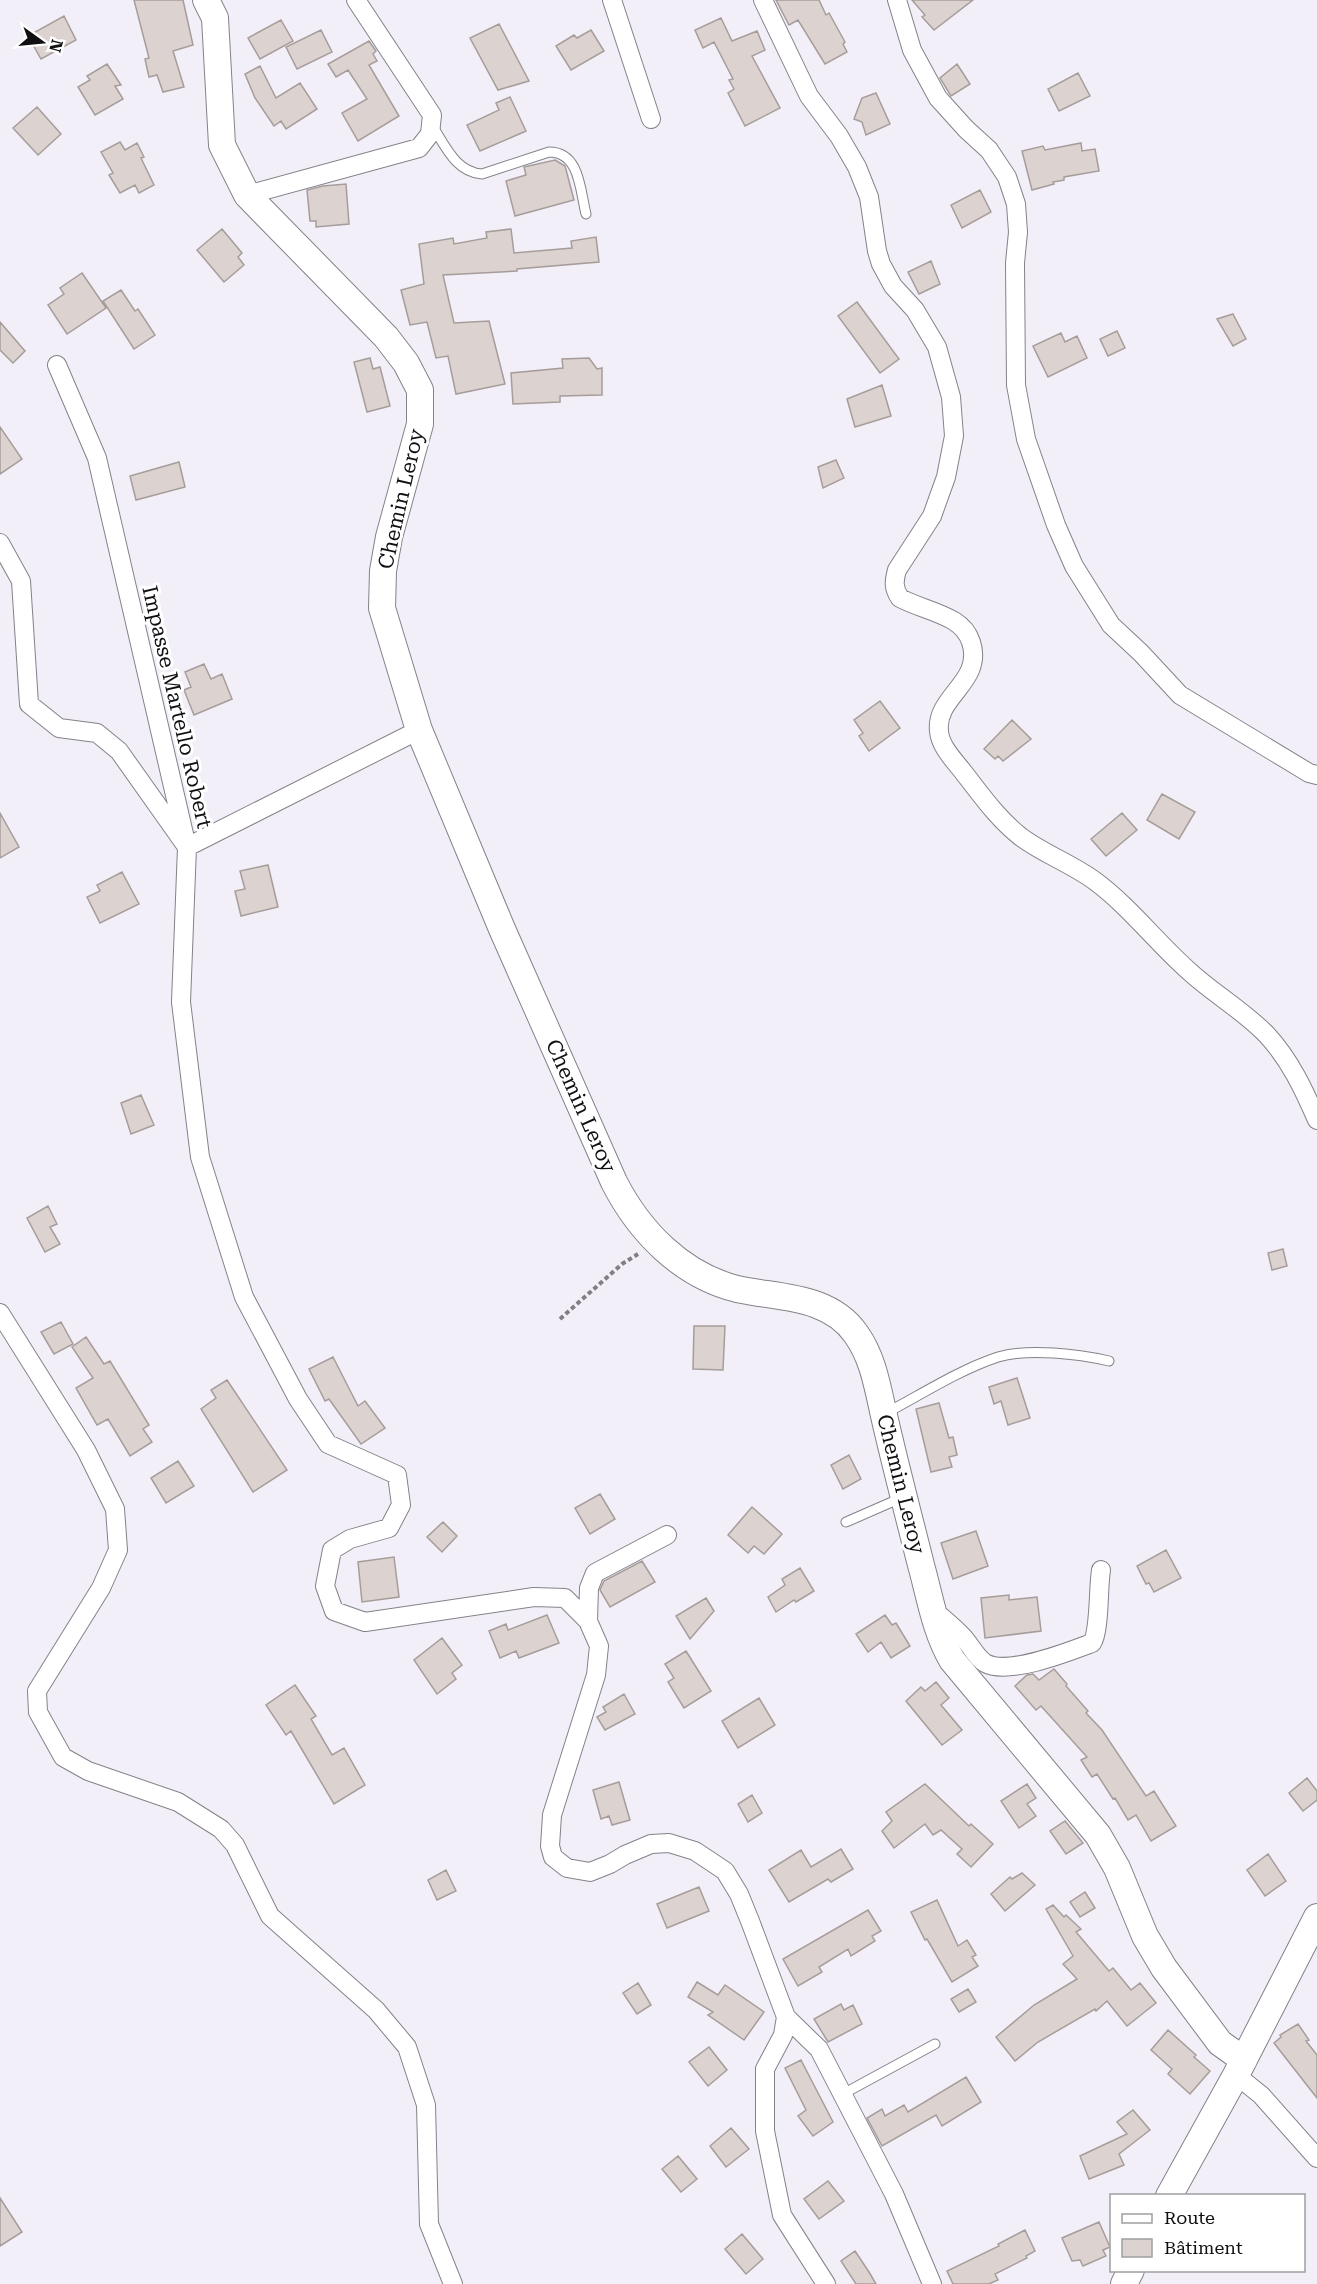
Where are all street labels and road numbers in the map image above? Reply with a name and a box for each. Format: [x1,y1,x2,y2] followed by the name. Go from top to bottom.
[373,426,429,571] street label: Chemin Leroy
[137,584,217,831] street label: Impasse Martello Robert
[541,1036,621,1177] street label: Chemin Leroy
[872,1412,930,1557] street label: Chemin Leroy

